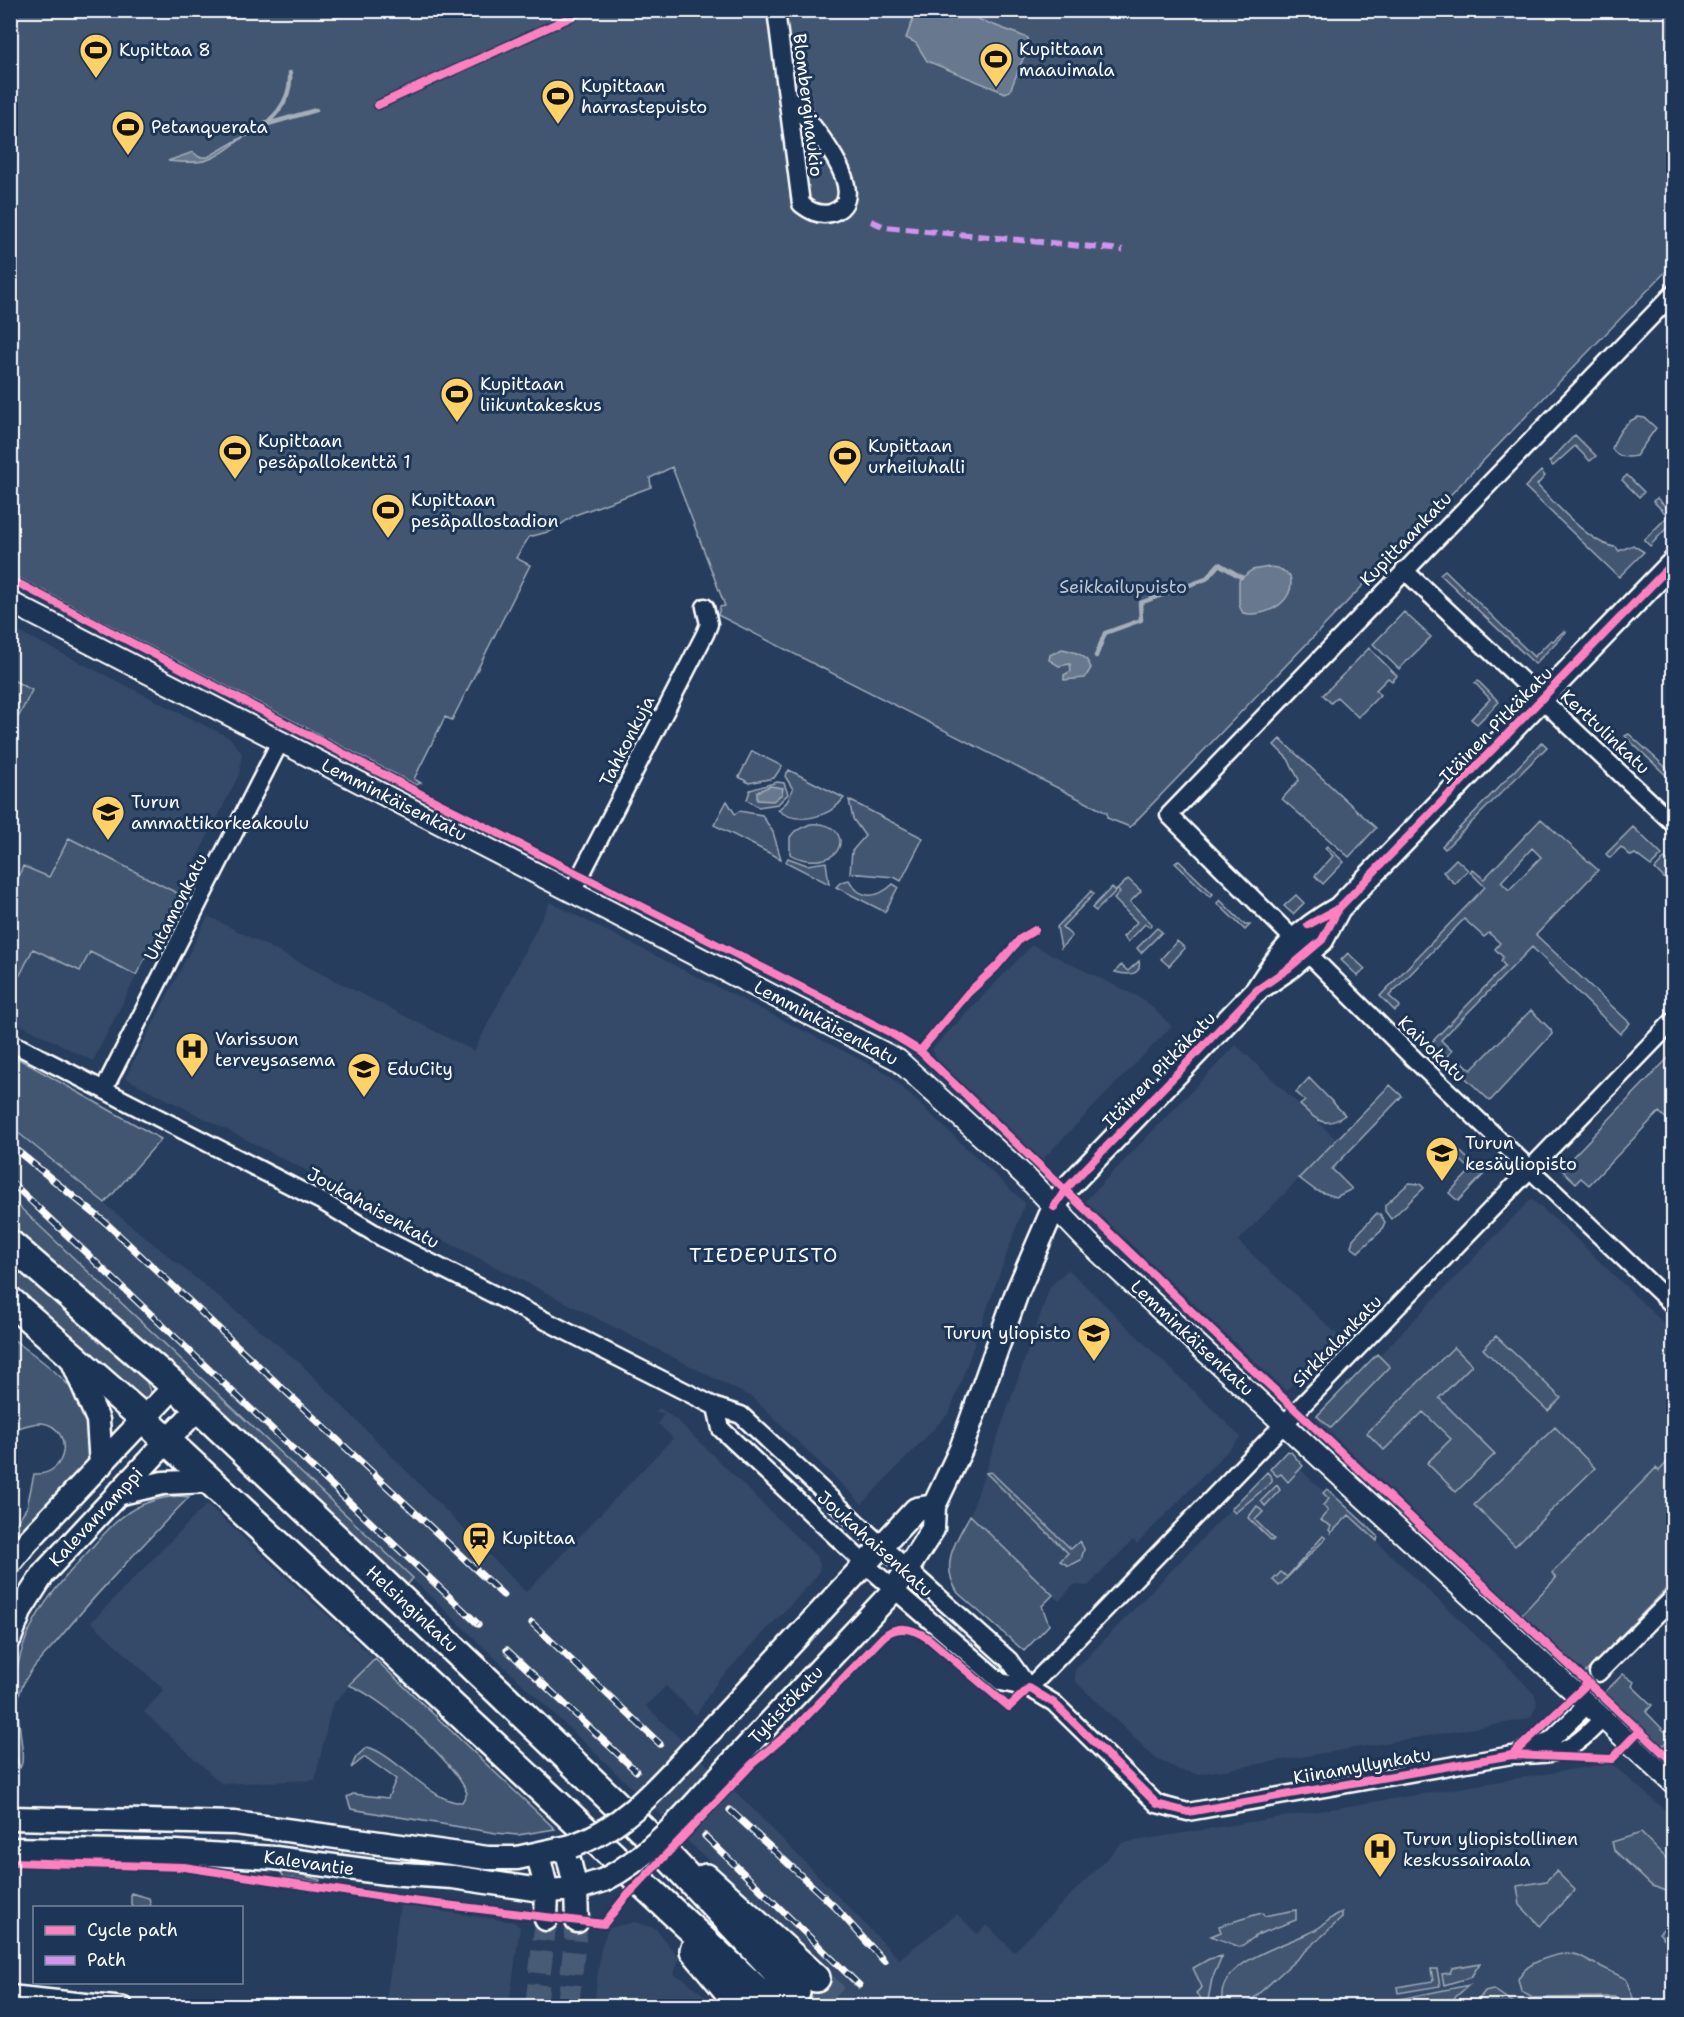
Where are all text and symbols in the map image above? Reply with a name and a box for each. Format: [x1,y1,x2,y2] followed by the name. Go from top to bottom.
[78,32,114,79] sports icon: Kupittaa 8
[787,32,829,178] street label: Blomberginaukio
[1019,37,1115,82] place label: Kupittaan maauimala
[119,38,211,62] place label: Kupittaa 8
[978,41,1014,88] sports icon: Kupittaan maauimala
[581,74,707,119] place label: Kupittaan harrastepuisto
[540,78,576,125] sports icon: Kupittaan harrastepuisto
[110,109,146,156] sports icon: Petanquerata
[151,115,268,139] place label: Petanquerata
[480,372,602,417] place label: Kupittaan liikuntakeskus
[439,376,475,423] sports icon: Kupittaan liikuntakeskus
[258,429,411,474] place label: Kupittaan pesäpallokenttä 1
[217,433,253,480] sports icon: Kupittaan pesäpallokenttä 1
[868,434,965,479] place label: Kupittaan urheiluhalli
[827,438,863,485] sports icon: Kupittaan urheiluhalli
[1355,487,1457,591] street label: Kupittaankatu
[411,488,558,533] place label: Kupittaan pesäpallostadion
[370,492,406,539] sports icon: Kupittaan pesäpallostadion
[1059,575,1187,599] park label: Seikkailupuisto
[1434,661,1558,789] street label: Itäinen Pitkäkatu
[1555,684,1655,780] street label: Kerttulinkatu
[594,692,660,790] street label: Tahkonkuja
[317,753,471,847] street label: Lemminkäisenkatu
[131,790,309,835] place label: Turun ammattikorkeakoulu
[90,794,126,841] school or university icon: Turun ammattikorkeakoulu
[139,849,213,965] street label: Untamonkatu
[750,975,902,1071] street label: Lemminkäisenkatu
[1097,1006,1221,1134] street label: Itäinen Pitkäkatu
[1393,1010,1471,1088] street label: Kaivokatu
[215,1027,335,1072] place label: Varissuon terveysasema
[174,1031,210,1078] hospital icon: Varissuon terveysasema
[346,1051,382,1098] school or university icon: EduCity
[387,1057,453,1081] place label: EduCity
[1465,1131,1577,1176] place label: Turun kesäyliopisto
[1424,1135,1460,1182] school or university icon: Turun kesäyliopisto
[302,1162,444,1254] street label: Joukahaisenkatu
[689,1242,839,1268] district label: TIEDEPUISTO
[1125,1275,1259,1401] street label: Lemminkäisenkatu
[1287,1290,1387,1392] street label: Sirkkalankatu
[1076,1315,1112,1362] school or university icon: Turun yliopisto
[943,1321,1071,1345] place label: Turun yliopisto
[44,1462,148,1572] street label: Kalevanramppi
[812,1486,938,1602] street label: Joukahaisenkatu
[461,1520,497,1567] station icon: Kupittaa
[502,1526,575,1550] place label: Kupittaa
[361,1560,463,1658] street label: Helsinginkatu
[743,1660,829,1750] street label: Tykistökatu
[1291,1742,1433,1790] street label: Kiinamyllynkatu
[1403,1827,1578,1872] place label: Turun yliopistollinen keskussairaala
[1362,1831,1398,1878] hospital icon: Turun yliopistollinen keskussairaala
[262,1845,356,1881] street label: Kalevantie
[33,1906,243,1984] legend
[87,1918,178,1942] text: Cycle path
[87,1948,126,1972] text: Path

